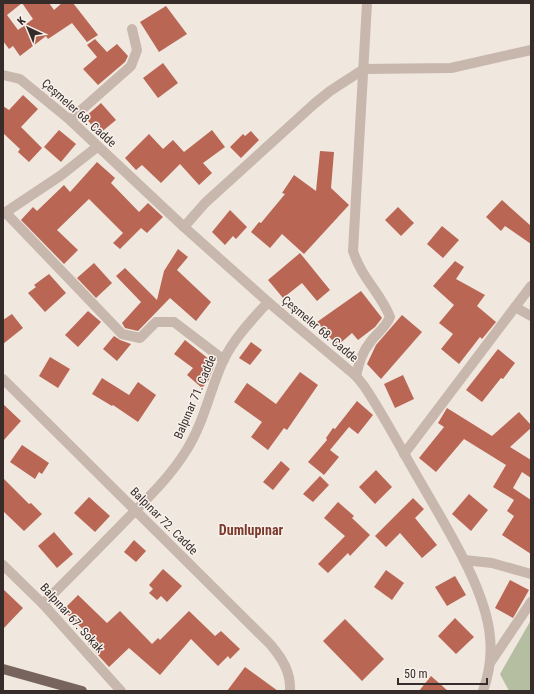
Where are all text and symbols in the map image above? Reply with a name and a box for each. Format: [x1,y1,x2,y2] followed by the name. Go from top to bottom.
[8,8,48,48] north arrow
[15,14,29,28] text: K
[39,76,119,150] street label: Çeşmeler 68. Cadde
[279,293,361,365] street label: Çeşmeler 68. Cadde
[171,353,219,441] street label: Balpınar 71. Cadde
[127,484,201,558] street label: Balpınar 72. Cadde
[219,522,284,538] district label: Dumlupınar
[37,580,107,656] street label: Balpınar 67. Sokak
[398,660,487,686] scale bar
[404,667,428,681] text: 50 m

